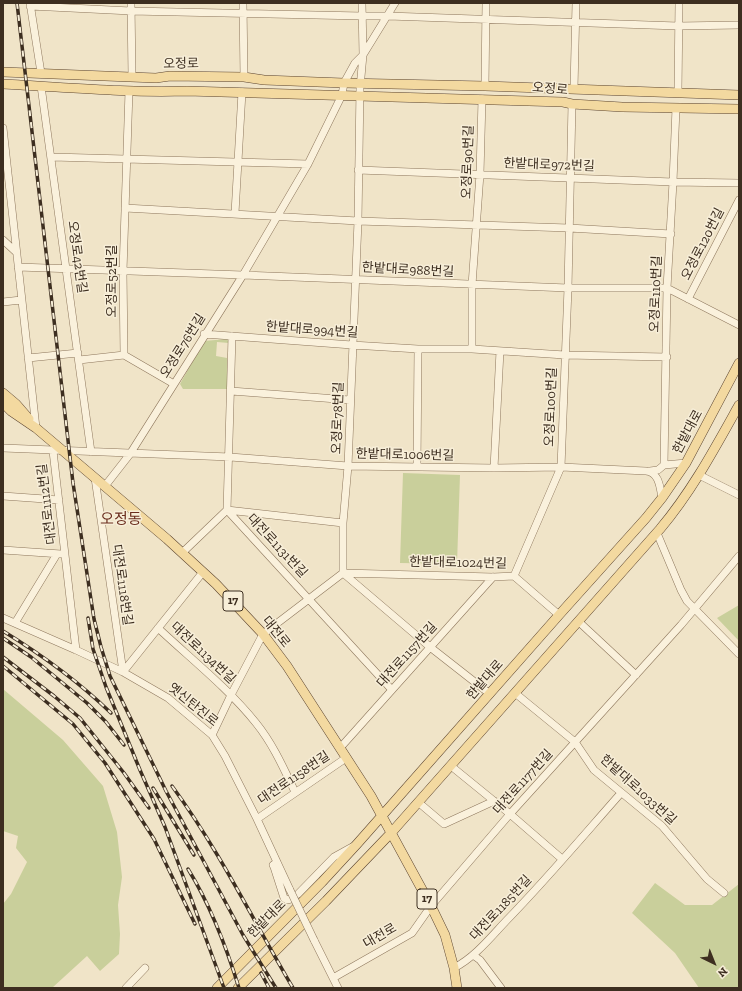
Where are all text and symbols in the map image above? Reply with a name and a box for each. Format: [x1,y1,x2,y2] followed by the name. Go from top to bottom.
[163,56,199,72] street label: 오정로
[531,80,569,98] street label: 오정로
[459,125,477,199] street label: 오정로90번길
[503,156,595,174] street label: 한밭대로972번길
[678,205,728,283] street label: 오정로120번길
[64,220,90,294] street label: 오정로42번길
[104,244,120,318] street label: 오정로52번길
[647,255,665,333] street label: 오정로110번길
[361,260,455,280] street label: 한밭대로988번길
[157,311,209,381] street label: 오정로76번길
[265,319,359,341] street label: 한밭대로994번길
[542,367,560,447] street label: 오정로100번길
[329,381,347,455] street label: 오정로78번길
[670,407,706,457] street label: 한밭대로
[356,446,454,464] street label: 한밭대로1006번길
[34,463,60,545] street label: 대전로1112번길
[100,511,142,529] district label: 오정동
[244,511,310,581] street label: 대전로1131번길
[109,543,135,627] street label: 대전로1118번길
[409,554,507,572] street label: 한밭대로1024번길
[223,591,243,611] road number: 17
[259,613,293,651] street label: 대전로
[167,619,239,687] street label: 대전로1134번길
[374,619,440,691] street label: 대전로1157번길
[463,657,507,703] street label: 한밭대로
[165,680,221,730] street label: 옛신탄진로
[490,746,556,818] street label: 대전로1177번길
[255,748,333,808] street label: 대전로1158번길
[597,752,679,828] street label: 한밭대로1033번길
[467,872,535,944] street label: 대전로1185번길
[417,889,437,909] road number: 17
[245,897,289,941] street label: 한밭대로
[361,920,399,952] street label: 대전로
[694,943,734,983] north arrow
[715,965,730,980] text: N

